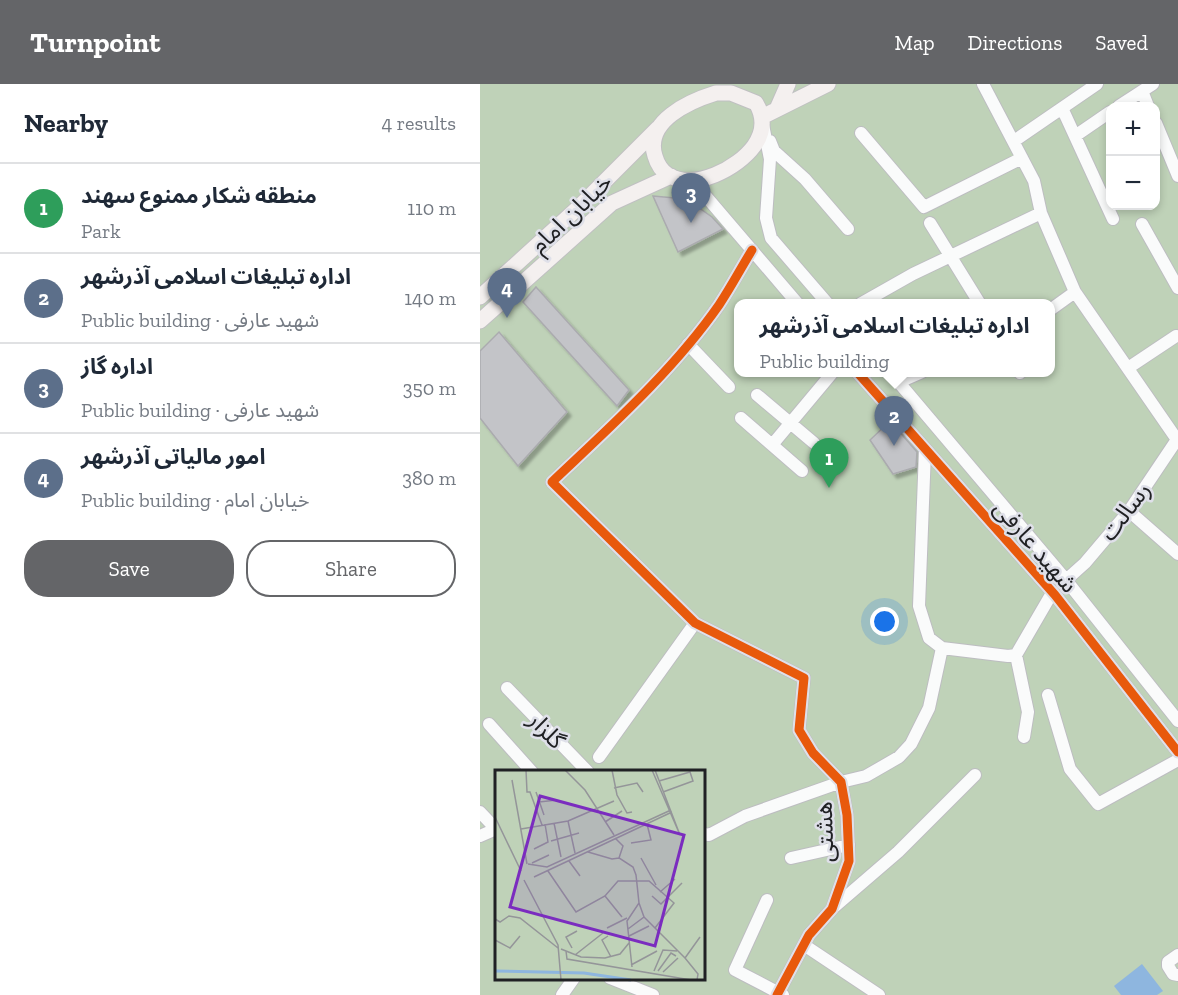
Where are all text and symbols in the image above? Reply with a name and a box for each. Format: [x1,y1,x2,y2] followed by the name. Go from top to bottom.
[30,26,160,59] text: Turnpoint
[895,30,935,55] text: Map
[968,30,1062,55] text: Directions
[1095,30,1148,55] text: Saved
[1106,102,1160,210] map controls
[1106,102,1160,156] button: +
[24,107,108,139] text: Nearby
[381,111,456,135] text: 4 results
[1106,156,1160,210] button: −
[524,167,621,262] street label: خیابان امام
[672,174,710,223] pin: 3
[81,182,317,209] text: منطقه شکار ممنوع سهند
[39,196,48,220] text: 1
[407,196,456,220] text: 110 m
[81,219,121,243] text: Park
[81,263,351,290] text: اداره تبلیغات اسلامی آذرشهر
[488,268,526,318] pin: 4
[38,286,49,310] text: 2
[404,286,456,310] text: 140 m
[734,299,1055,377] popup
[81,308,319,332] text: Public building · شهید عارفی
[759,312,1030,339] text: اداره تبلیغات اسلامی آذرشهر
[759,349,889,373] text: Public building
[81,353,153,380] text: اداره گاز
[38,376,49,400] text: 3
[403,376,456,400] text: 350 m
[874,396,914,446] pin: 2
[81,398,319,422] text: Public building · شهید عارفی
[810,438,848,488] pin: 1
[81,443,265,470] text: امور مالیاتی آذرشهر
[38,466,49,490] text: 4
[402,466,456,490] text: 380 m
[1093,476,1157,546] street label: رسالت
[81,488,310,512] text: Public building · خیابان امام
[988,494,1084,598] street label: شهید عارفی
[24,540,234,597] button: Save
[246,540,456,597] button: Share
[870,607,899,636] your location
[522,705,572,755] street label: گلزار
[495,770,705,980] inset map
[808,801,840,863] street label: هشتی

